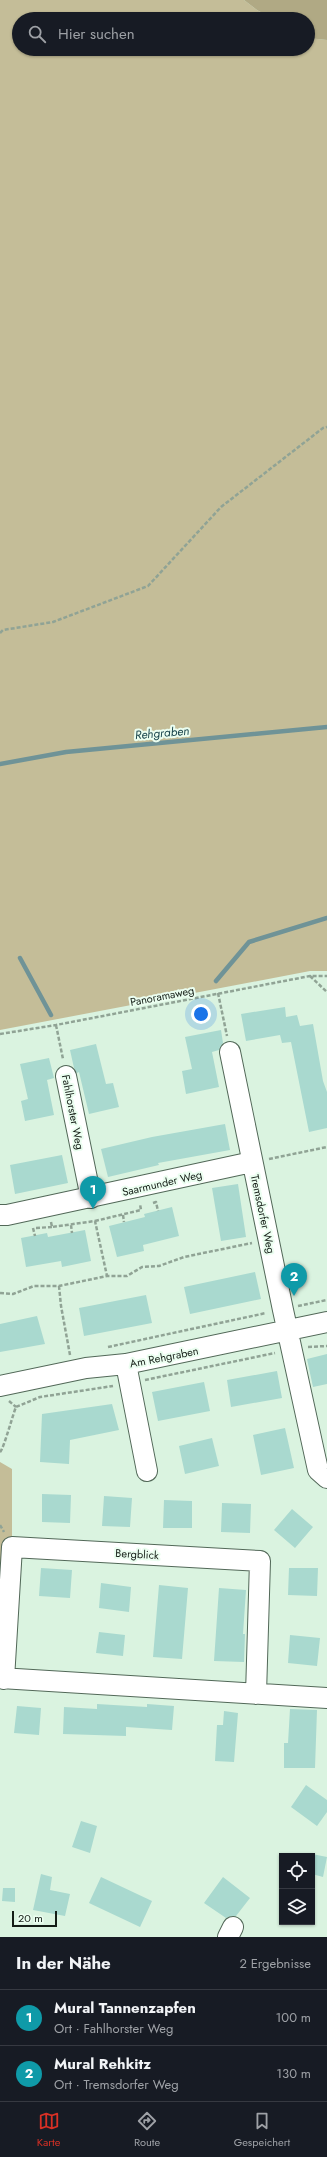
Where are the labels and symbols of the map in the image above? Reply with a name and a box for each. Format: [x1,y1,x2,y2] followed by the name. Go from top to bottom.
[134,722,190,744] water label: Rehgraben
[129,982,195,1010] street label: Panoramaweg
[191,1004,211,1024] your location
[58,1073,88,1151] street label: Fahlhorster Weg
[121,1166,203,1200] street label: Saarmunder Weg
[247,1173,279,1255] street label: Tremsdorfer Weg
[80,1176,106,1209] pin: 1
[281,1263,307,1296] pin: 2
[128,1342,200,1372] street label: Am Rehgraben
[115,1545,159,1563] street label: Bergblick
[12,1909,57,1928] scale bar

